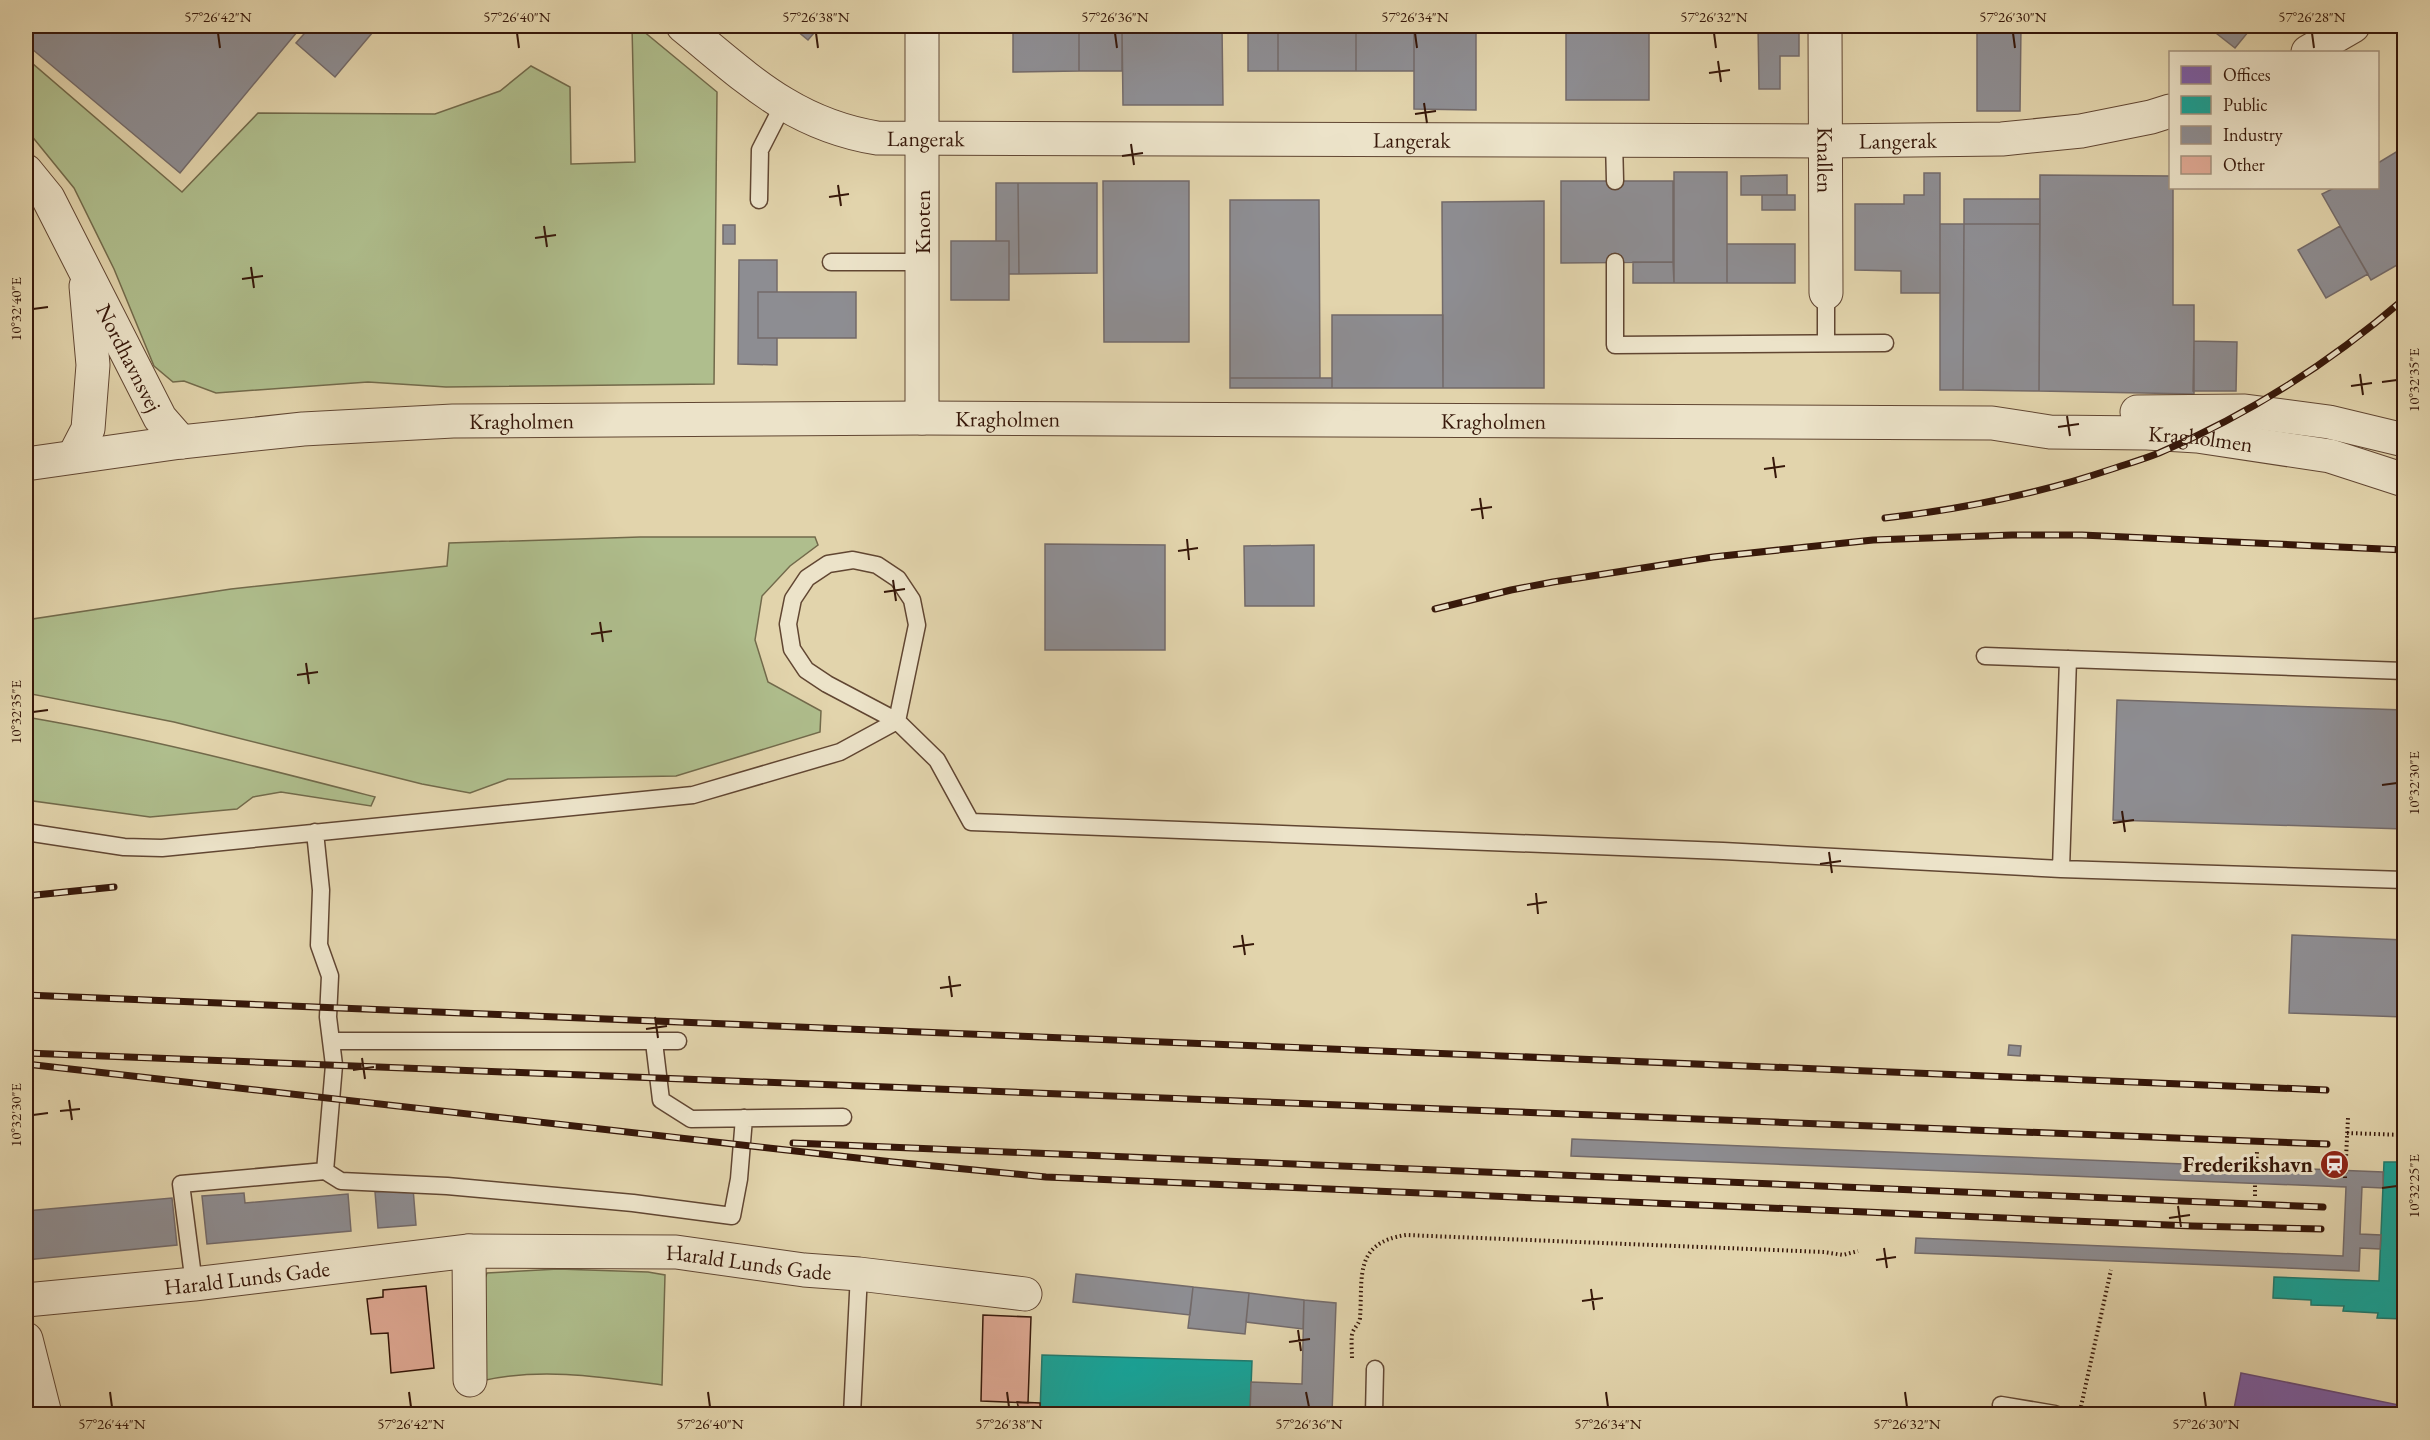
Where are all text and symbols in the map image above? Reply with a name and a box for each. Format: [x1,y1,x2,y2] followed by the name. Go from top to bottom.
[184,7,252,26] text: 57°26'42"N
[483,7,551,26] text: 57°26'40"N
[782,7,850,26] text: 57°26'38"N
[1081,7,1149,26] text: 57°26'36"N
[1381,7,1449,26] text: 57°26'34"N
[1680,7,1748,26] text: 57°26'32"N
[1979,7,2047,26] text: 57°26'30"N
[2278,7,2346,26] text: 57°26'28"N
[2169,51,2379,189] legend
[2223,63,2271,86] text: Offices
[2223,93,2267,116] text: Public
[2223,123,2283,146] text: Industry
[887,124,965,153] street label: Langerak
[1373,125,1451,154] street label: Langerak
[1859,125,1938,155] street label: Langerak
[1811,127,1840,194] street label: Knallen
[2223,153,2265,176] text: Other
[908,189,937,254] street label: Knoten
[6,276,25,341] text: 10°32'40"E
[90,299,169,417] street label: Nordhavnsvej
[2404,347,2423,412] text: 10°32'35"E
[955,404,1061,433] street label: Kragholmen
[469,406,575,435] street label: Kragholmen
[1441,406,1547,435] street label: Kragholmen
[2147,419,2255,459] street label: Kragholmen
[6,679,25,744] text: 10°32'35"E
[2404,750,2423,815] text: 10°32'30"E
[6,1082,25,1147] text: 10°32'30"E
[2318,1148,2350,1180] station icon: Frederikshavn
[2182,1150,2314,1179] place label: Frederikshavn
[2404,1153,2423,1218] text: 10°32'25"E
[666,1237,833,1286] street label: Harald Lunds Gade
[163,1253,332,1301] street label: Harald Lunds Gade
[78,1414,146,1433] text: 57°26'44"N
[377,1414,445,1433] text: 57°26'42"N
[676,1414,744,1433] text: 57°26'40"N
[975,1414,1043,1433] text: 57°26'38"N
[1275,1414,1343,1433] text: 57°26'36"N
[1574,1414,1642,1433] text: 57°26'34"N
[1873,1414,1941,1433] text: 57°26'32"N
[2172,1414,2240,1433] text: 57°26'30"N

